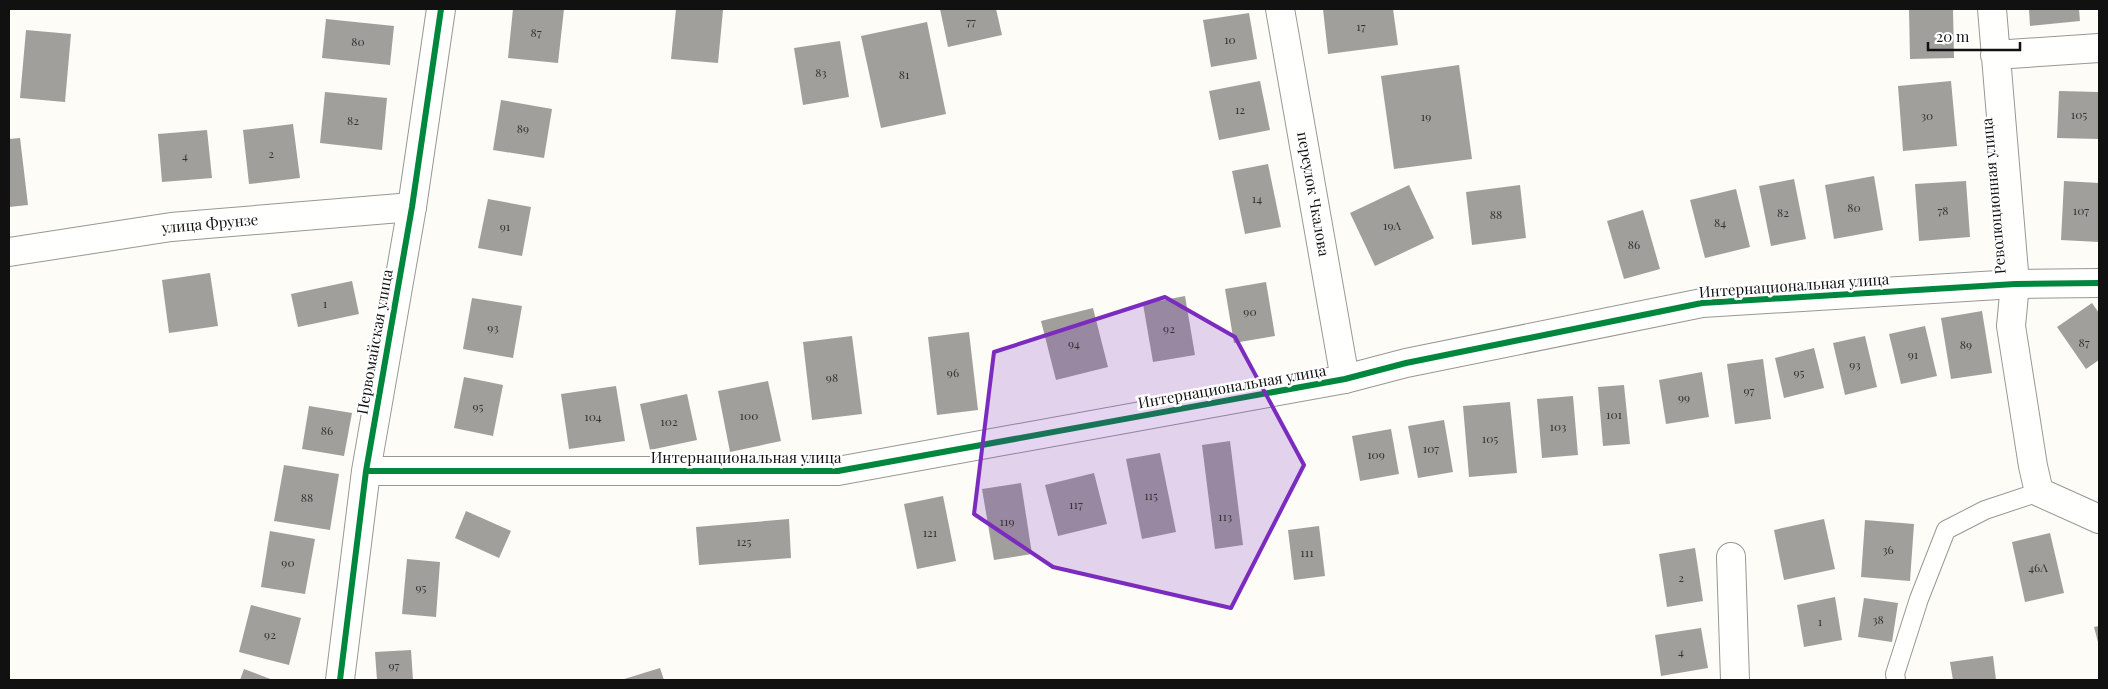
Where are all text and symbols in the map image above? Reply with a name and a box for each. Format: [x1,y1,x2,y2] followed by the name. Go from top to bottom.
[966,13,976,29] house number: 77
[1356,18,1366,34] house number: 17
[1928,20,2020,52] scale bar
[530,24,542,40] house number: 87
[1936,26,1970,46] text: 20 m
[1224,31,1236,47] house number: 10
[351,33,365,49] house number: 80
[815,64,827,80] house number: 83
[899,66,910,82] house number: 81
[1235,101,1245,117] house number: 12
[2071,106,2087,122] house number: 105
[1921,107,1933,123] house number: 30
[1421,108,1431,124] house number: 19
[347,112,359,128] house number: 82
[1976,117,2010,275] street label: Революционная улица
[517,120,529,136] house number: 89
[1293,130,1335,258] street label: переулок Чкалова
[268,145,274,161] house number: 2
[182,147,188,163] house number: 4
[1252,190,1262,206] house number: 14
[1847,199,1861,215] house number: 80
[1937,202,1949,218] house number: 78
[2073,202,2089,218] house number: 107
[1777,204,1789,220] house number: 82
[1490,206,1502,222] house number: 88
[160,209,259,237] street label: улица Фрунзе
[1714,214,1726,230] house number: 84
[1383,217,1401,233] house number: 19А
[500,218,511,234] house number: 91
[1628,236,1640,252] house number: 86
[351,267,397,416] street label: Первомайская улица
[1698,268,1890,302] street label: Интернациональная улица
[323,295,328,311] house number: 1
[1243,303,1257,319] house number: 90
[487,319,499,335] house number: 93
[1163,320,1175,336] house number: 92
[2078,334,2090,350] house number: 87
[1068,335,1080,351] house number: 94
[1960,336,1972,352] house number: 89
[1908,346,1919,362] house number: 91
[1849,356,1861,372] house number: 93
[1136,360,1328,412] street label: Интернациональная улица
[947,364,959,380] house number: 96
[1793,364,1805,380] house number: 95
[826,369,838,385] house number: 98
[1744,382,1755,398] house number: 97
[1678,389,1690,405] house number: 99
[472,398,484,414] house number: 95
[1606,406,1623,422] house number: 101
[740,407,758,423] house number: 100
[584,408,602,424] house number: 104
[660,413,678,429] house number: 102
[1549,418,1567,434] house number: 103
[321,422,333,438] house number: 86
[1482,430,1498,446] house number: 105
[1423,440,1439,456] house number: 107
[1367,446,1385,462] house number: 109
[651,447,842,467] street label: Интернациональная улица
[1144,487,1158,503] house number: 115
[301,489,313,505] house number: 88
[1069,496,1083,512] house number: 117
[1218,508,1232,524] house number: 113
[1000,513,1015,529] house number: 119
[923,524,938,540] house number: 121
[736,533,752,549] house number: 125
[1882,541,1894,557] house number: 36
[1300,544,1314,560] house number: 111
[281,554,295,570] house number: 90
[2028,559,2048,575] house number: 46А
[1678,569,1684,585] house number: 2
[415,579,427,595] house number: 95
[1872,611,1884,627] house number: 38
[1818,613,1823,629] house number: 1
[264,626,276,642] house number: 92
[1678,643,1684,659] house number: 4
[389,657,400,673] house number: 97

